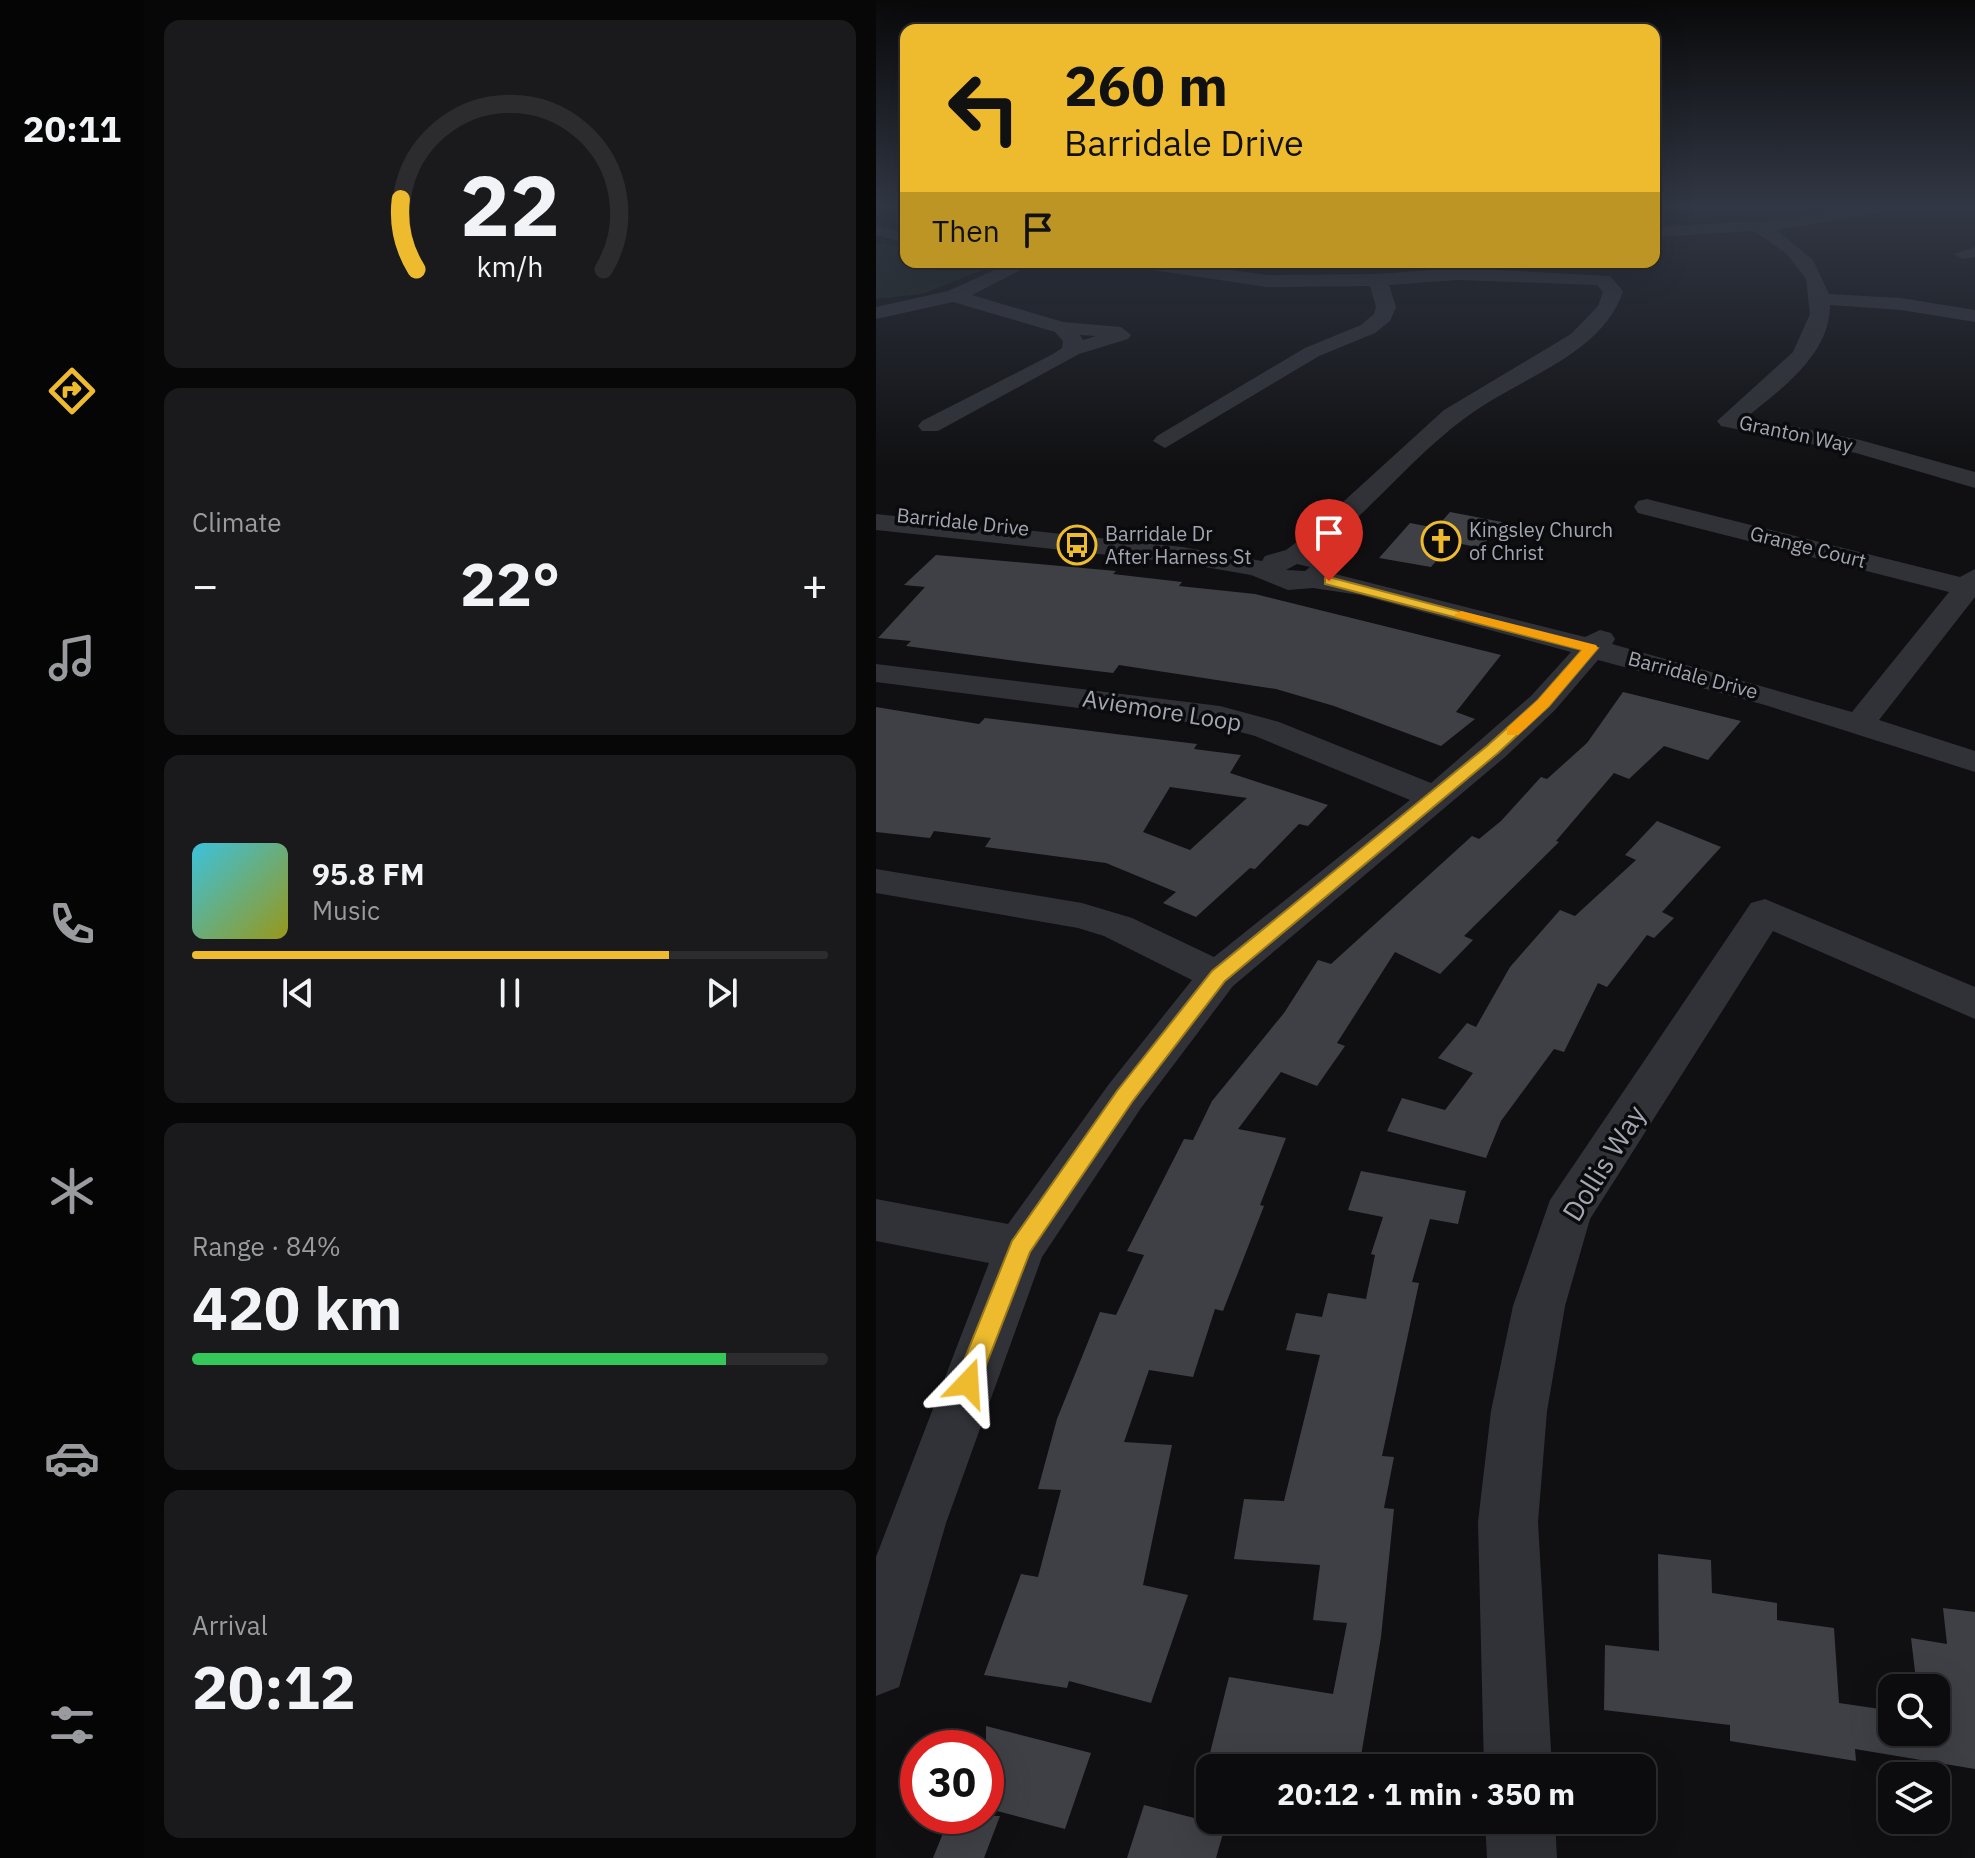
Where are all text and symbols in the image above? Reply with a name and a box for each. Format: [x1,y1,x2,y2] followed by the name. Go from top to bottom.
[1064,49,1228,121] text: 260 m
[932,56,1036,160] icon: left
[23,105,121,152] text: 20:11
[1064,119,1304,166] text: Barridale Drive
[460,150,560,258] text: 22
[1016,208,1060,252] icon: arrive
[932,211,1000,250] text: Then
[476,248,544,285] text: km/h
[44,363,100,419] icon: directions
[1737,408,1855,459] street label: Granton Way
[1295,499,1363,581] pin
[895,501,1031,542] street label: Barridale Drive
[192,505,282,539] text: Climate
[1307,511,1351,555] icon: arrive
[1469,516,1613,566] place label: Kingsley Church of Christ
[1747,519,1869,574] street label: Grange Court
[1105,520,1252,570] place label: Barridale Dr After Harness St
[1420,520,1462,562] church icon: Kingsley Church of Christ
[1056,524,1098,566] bus stop icon: Barridale Dr After Harness St
[460,544,560,623] text: 22°
[192,556,218,613] text: −
[802,556,828,613] text: +
[44,630,100,686] icon: music
[1625,644,1761,705] street label: Barridale Drive
[1080,682,1244,738] street label: Aviemore Loop
[312,854,425,893] text: 95.8 FM
[312,893,380,927] text: Music
[44,896,100,952] icon: phone
[276,971,320,1015] icon: previous
[488,971,532,1015] icon: pause
[700,971,744,1015] icon: next
[1553,1098,1654,1228] street label: Dollis Way
[44,1163,100,1219] icon: climate
[192,1229,341,1263] text: Range · 84%
[192,1268,402,1347] text: 420 km
[926,1341,1010,1425] position arrow
[44,1430,100,1486] icon: car
[192,1608,268,1642] text: Arrival
[192,1647,356,1726] text: 20:12
[1878,1674,1950,1834] map controls
[1878,1674,1950,1746] button: search
[44,1697,100,1753] icon: filters
[900,1730,1004,1834] speed limit sign: 30
[1878,1762,1950,1834] button: layers
[1277,1774,1575,1813] text: 20:12 · 1 min · 350 m

